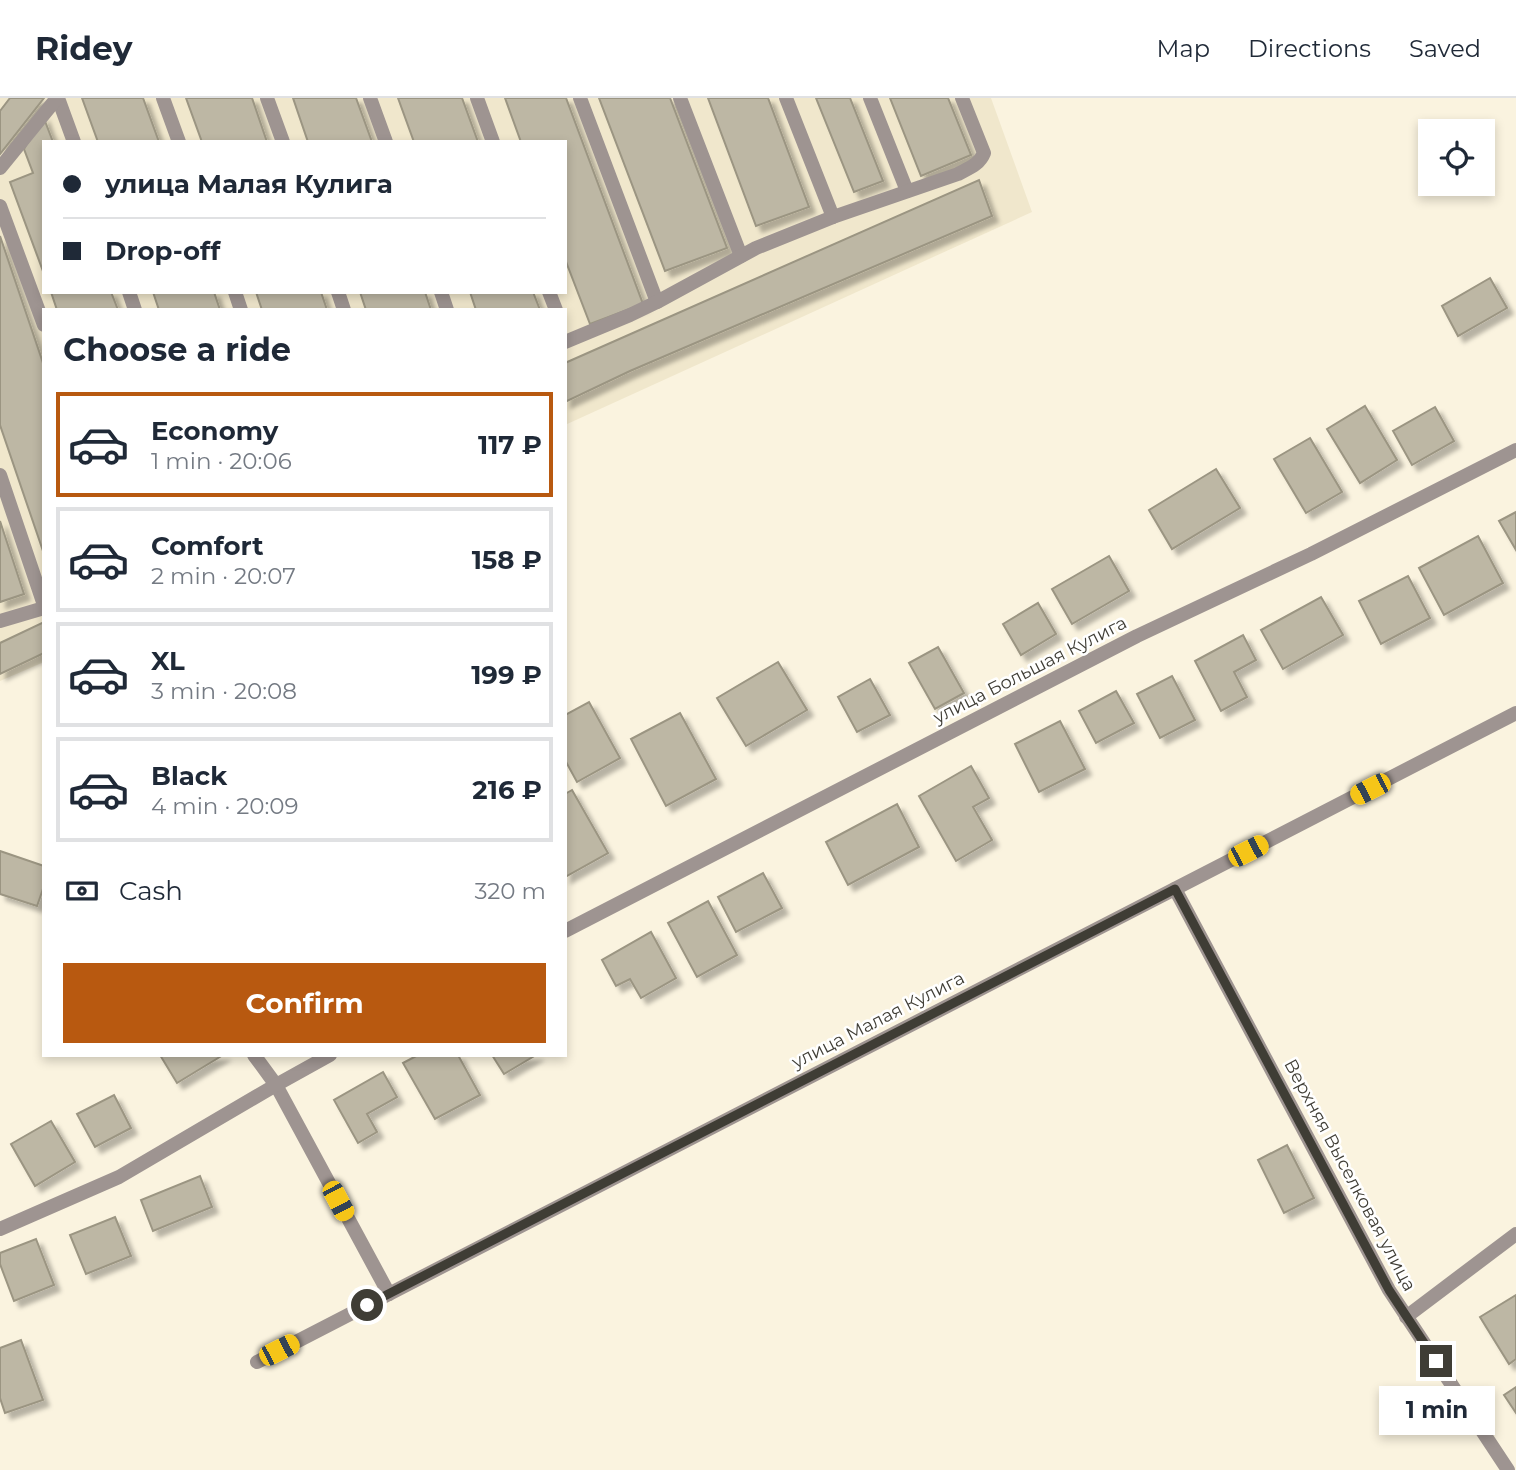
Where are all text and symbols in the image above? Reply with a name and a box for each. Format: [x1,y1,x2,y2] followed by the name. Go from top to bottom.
[35,28,133,68] text: Ridey
[1157,34,1210,63] text: Map
[1248,34,1371,63] text: Directions
[1409,34,1481,63] text: Saved
[1418,119,1495,196] map controls
[1418,119,1495,196] button: locate
[105,168,393,200] text: улица Малая Кулига
[105,235,220,267] text: Drop-off
[63,330,291,369] text: Choose a ride
[67,413,130,476] icon: car
[151,415,278,447] text: Economy
[478,429,542,461] text: 117 ₽
[151,447,292,475] text: 1 min · 20:06
[67,528,130,591] icon: car
[151,530,263,562] text: Comfort
[472,544,542,576] text: 158 ₽
[151,562,296,590] text: 2 min · 20:07
[929,612,1130,729] street label: улица Большая Кулига
[67,643,130,706] icon: car
[151,645,185,677] text: XL
[471,659,542,691] text: 199 ₽
[151,677,297,705] text: 3 min · 20:08
[67,758,130,821] icon: car
[151,760,227,792] text: Black
[1347,770,1394,808] car
[472,774,542,806] text: 216 ₽
[151,792,299,820] text: 4 min · 20:09
[1225,832,1272,870] car
[63,872,101,910] icon: cash
[119,875,183,907] text: Cash
[474,877,546,905] text: 320 m
[63,963,546,1043] button: Confirm
[787,967,968,1074] street label: улица Малая Кулига
[1279,1055,1421,1295] street label: Верхняя Выселковая улица
[319,1178,358,1224] car
[351,1289,383,1321] route start
[256,1331,303,1369] car
[1420,1345,1452,1377] route end
[1378,1386,1494,1434] callout: 1 min
[1406,1396,1468,1424] text: 1 min

